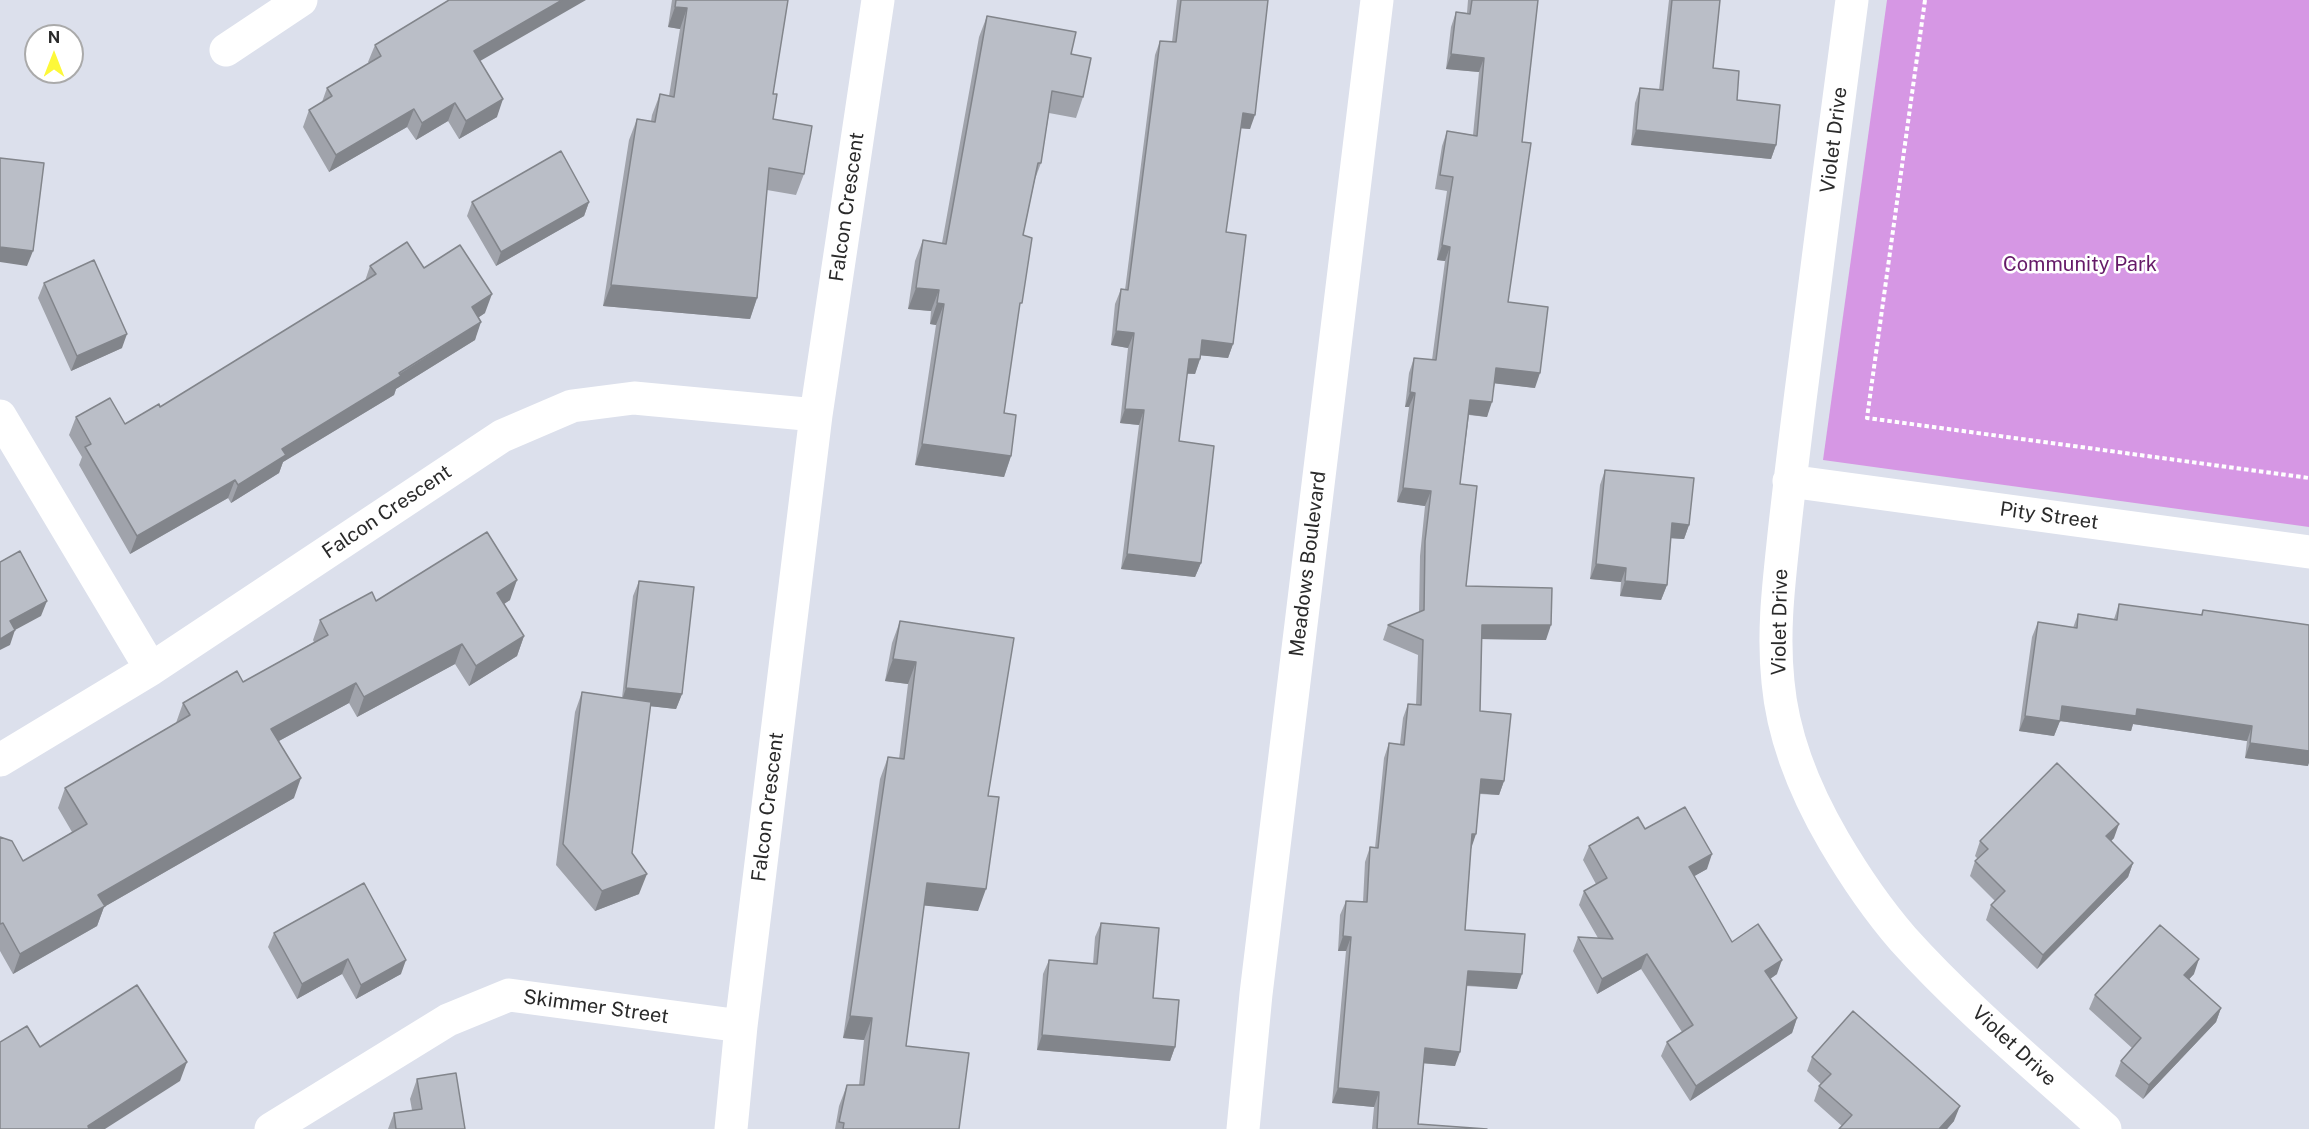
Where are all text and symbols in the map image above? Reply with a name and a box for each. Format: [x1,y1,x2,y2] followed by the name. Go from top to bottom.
[24,24,84,84] north arrow
[48,28,60,47] text: N
[1816,86,1852,194] street label: Violet Drive
[825,131,869,283] street label: Falcon Crescent
[2003,253,2157,277] park label: Community Park
[318,460,456,564] street label: Falcon Crescent
[1285,470,1331,658] street label: Meadows Boulevard
[1998,497,2100,535] street label: Pity Street
[1767,568,1793,676] street label: Violet Drive
[747,731,789,883] street label: Falcon Crescent
[522,985,670,1029] street label: Skimmer Street
[1967,1001,2061,1091] street label: Violet Drive

